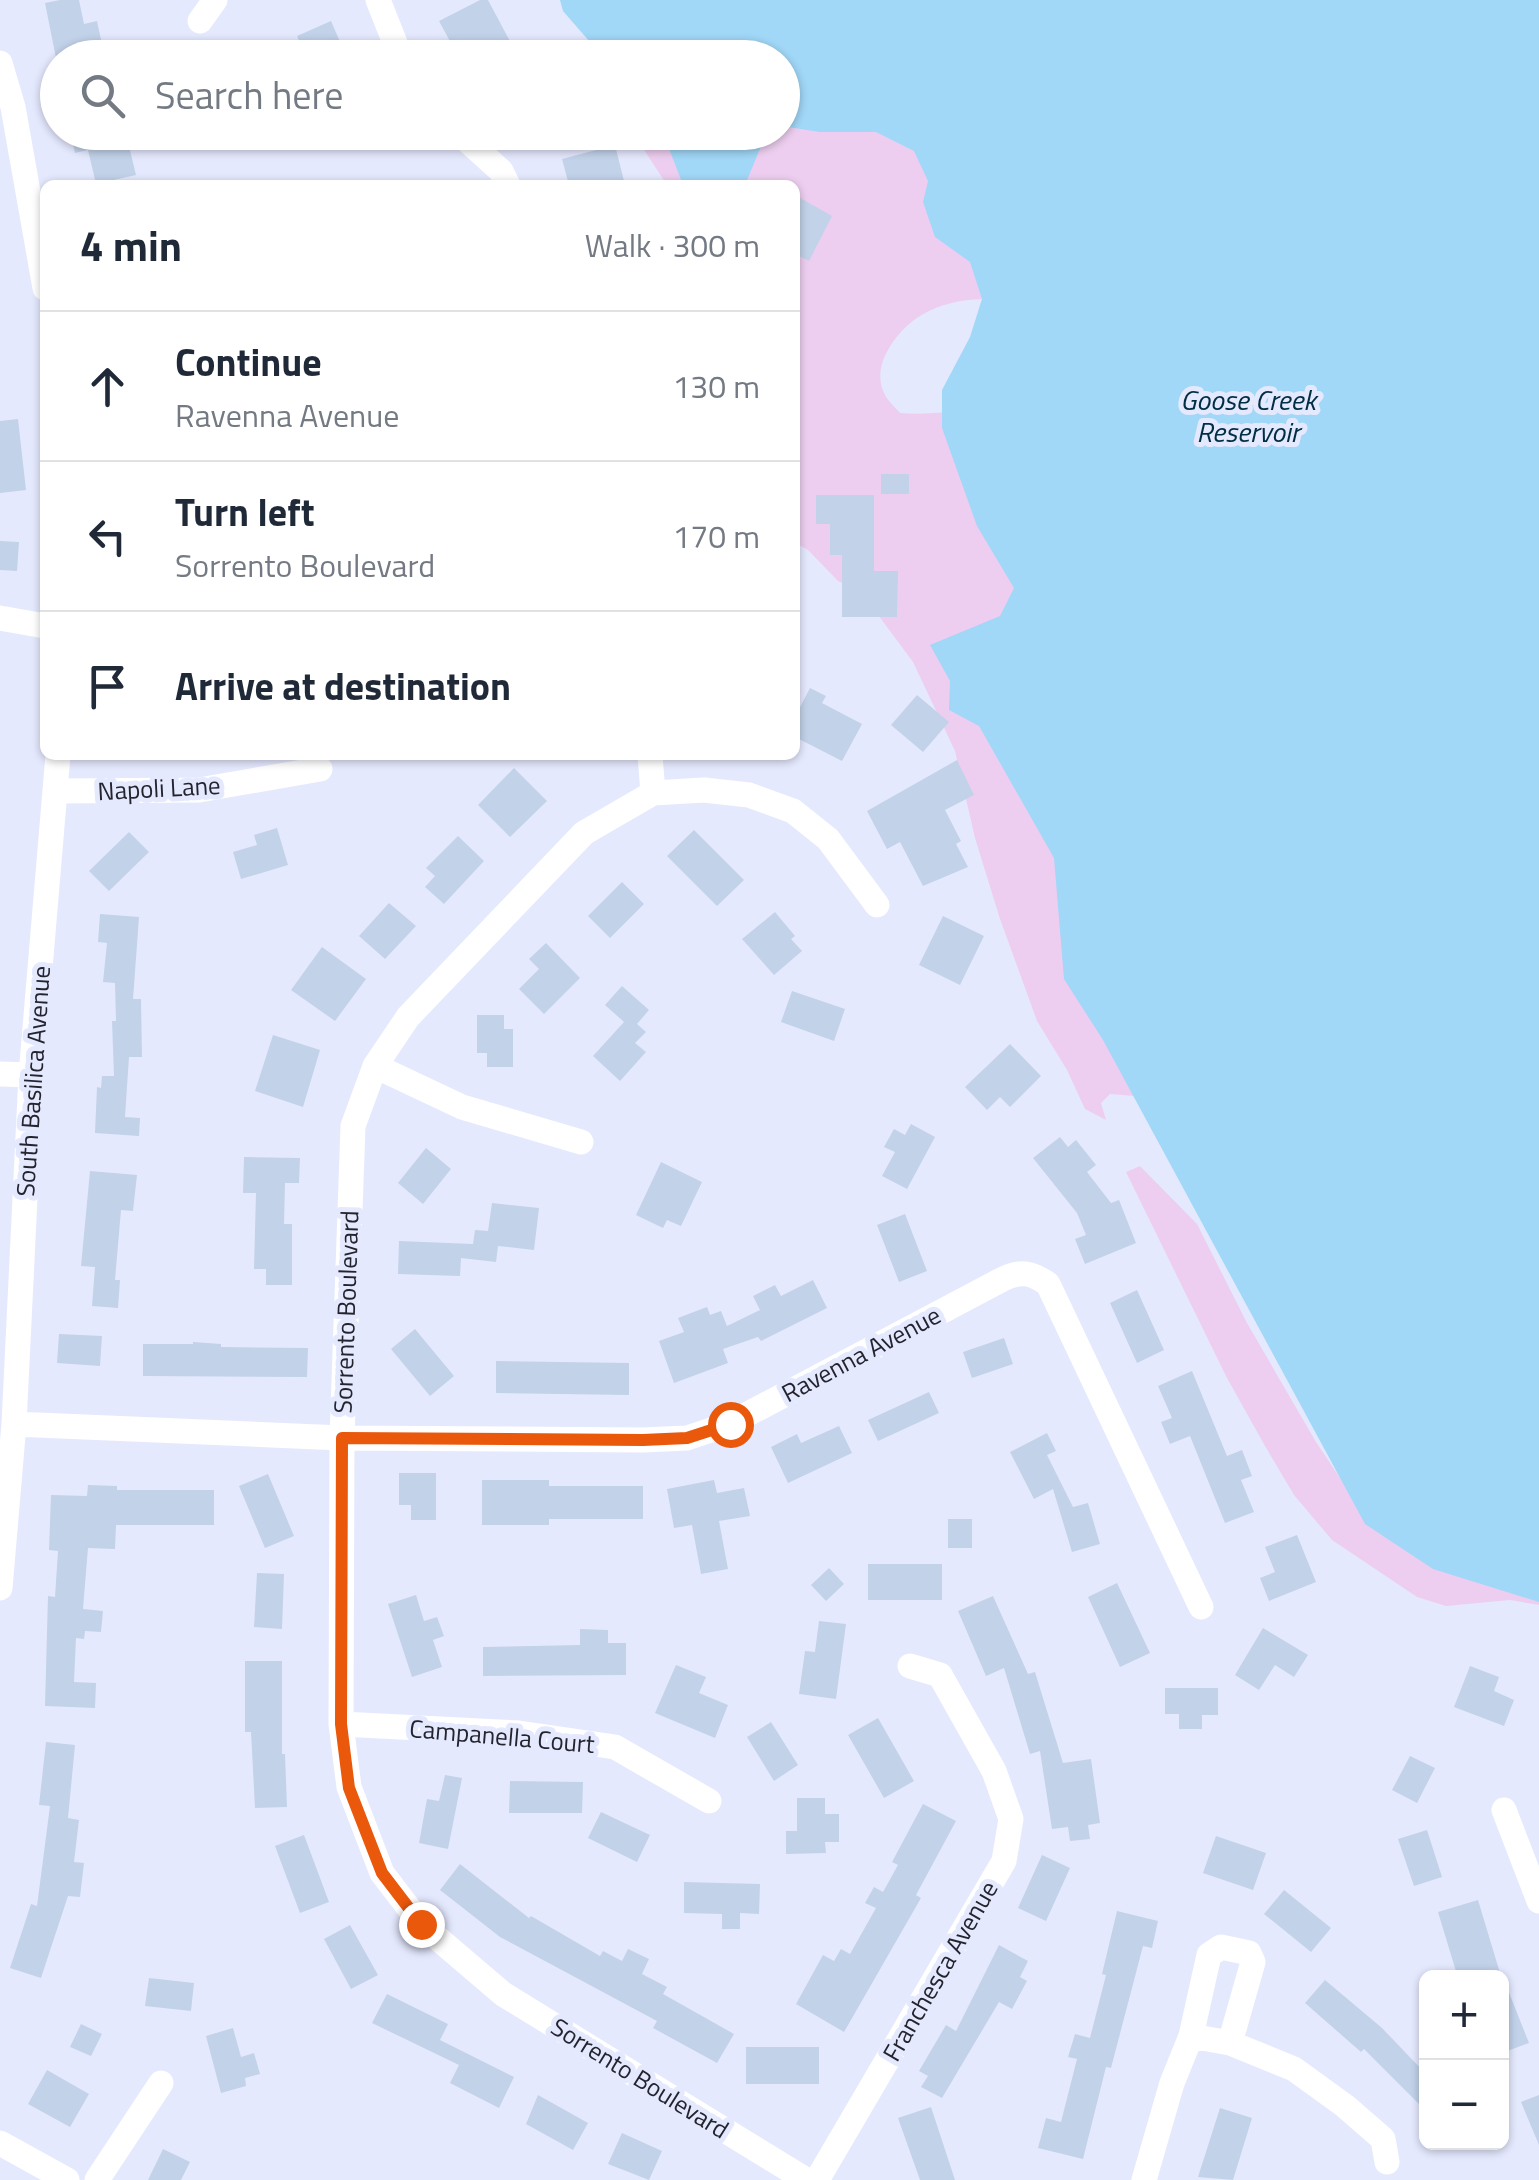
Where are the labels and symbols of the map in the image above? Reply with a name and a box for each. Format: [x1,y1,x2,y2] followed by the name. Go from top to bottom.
[1180,378,1319,453] water label: Goose Creek Reservoir
[97,766,221,810] street label: Napoli Lane
[6,964,60,1198] street label: South Basilica Avenue
[323,1210,369,1414] street label: Sorrento Boulevard
[775,1296,947,1412] street label: Ravenna Avenue
[708,1402,754,1448] route start
[408,1709,596,1763] street label: Campanella Court
[873,1874,1007,2068] street label: Franchesca Avenue
[399,1902,445,1948] route end
[544,2008,736,2148] street label: Sorrento Boulevard

